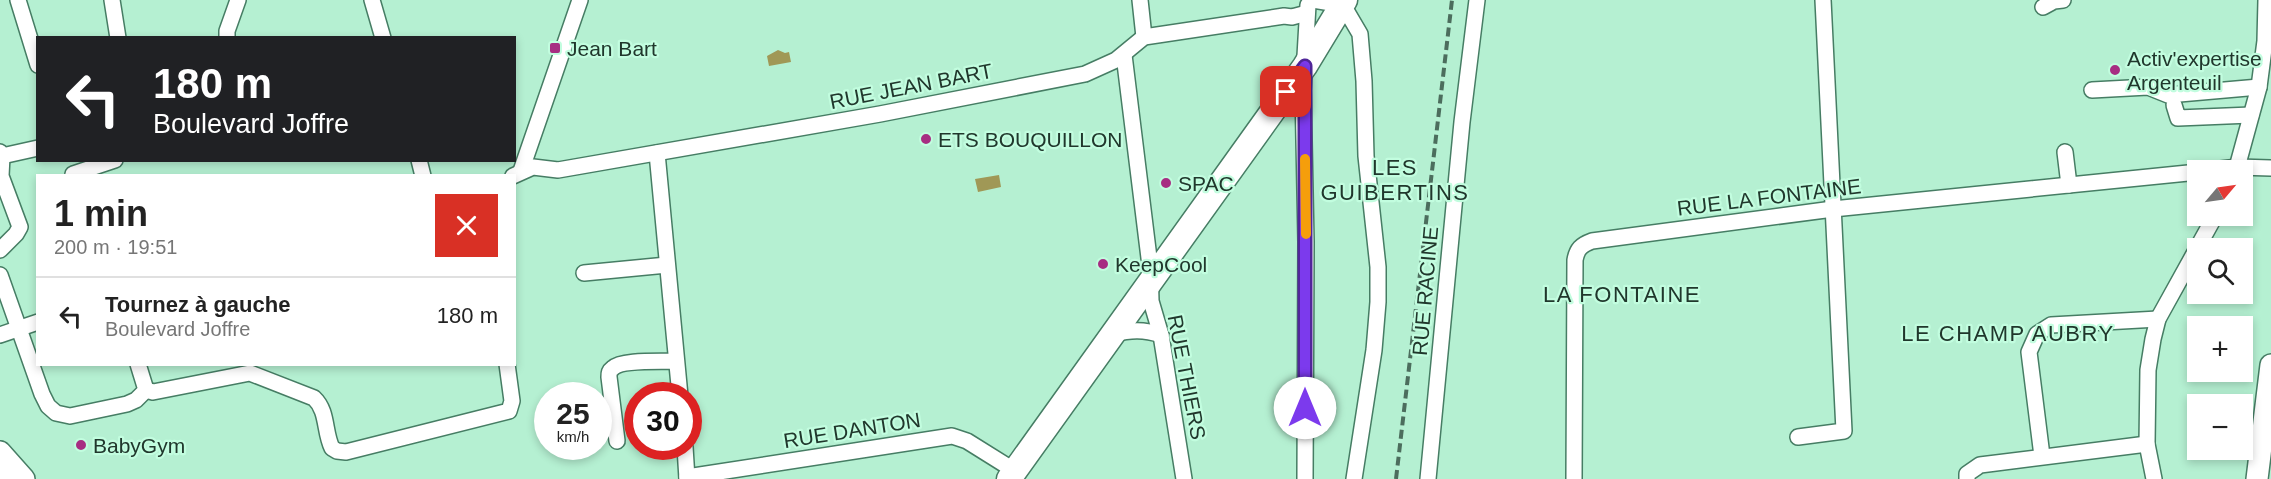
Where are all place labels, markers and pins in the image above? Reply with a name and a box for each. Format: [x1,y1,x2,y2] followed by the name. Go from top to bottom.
[567,37,657,60] place label: Jean Bart
[548,41,562,55] marker: Jean Bart
[2127,47,2262,94] place label: Activ'expertise Argenteuil
[2108,63,2122,77] marker: Activ'expertise Argenteuil
[1260,66,1311,117] pin
[938,128,1122,151] place label: ETS BOUQUILLON
[919,132,933,146] marker: ETS BOUQUILLON
[1178,172,1234,195] place label: SPAC
[1159,176,1173,190] marker: SPAC
[1115,253,1207,276] place label: KeepCool
[1096,257,1110,271] marker: KeepCool
[93,434,185,457] place label: BabyGym
[74,438,88,452] marker: BabyGym

